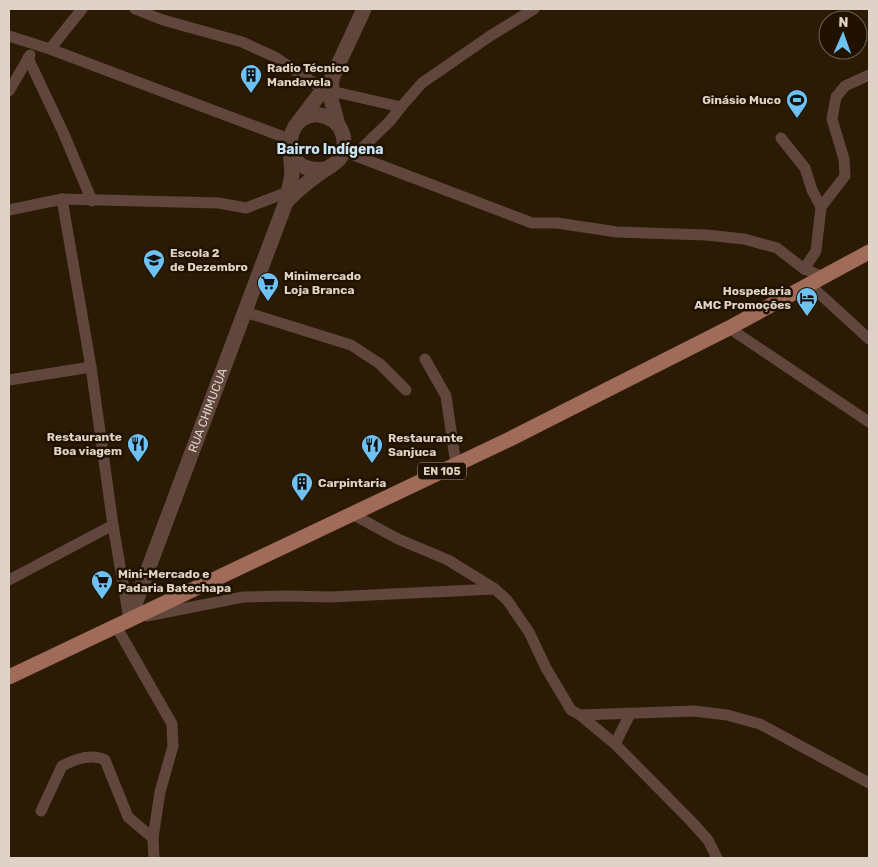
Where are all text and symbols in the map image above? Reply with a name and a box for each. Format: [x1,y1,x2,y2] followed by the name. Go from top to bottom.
[818,10,868,60] north arrow
[838,14,849,31] text: N
[267,61,349,89] place label: Radio Técnico Mandavela
[239,63,263,94] building icon: Radio Técnico Mandavela
[785,88,809,119] sports icon: Ginásio Muco
[702,93,781,107] place label: Ginásio Muco
[276,141,384,158] district label: Bairro Indígena
[170,246,248,274] place label: Escola 2 de Dezembro
[142,248,166,279] school or university icon: Escola 2 de Dezembro
[284,269,361,297] place label: Minimercado Loja Branca
[256,271,280,302] supermarket icon: Minimercado Loja Branca
[694,284,791,312] place label: Hospedaria AMC Promoções
[795,286,819,317] hotel icon: Hospedaria AMC Promoções
[186,366,230,454] street label: RUA CHIMUCUA
[47,430,122,458] place label: Restaurante Boa viagem
[388,431,463,459] place label: Restaurante Sanjuca
[126,432,150,463] restaurant icon: Restaurante Boa viagem
[360,433,384,464] restaurant icon: Restaurante Sanjuca
[418,462,466,480] road number: EN 105
[290,471,314,502] building icon: Carpintaria
[318,476,386,490] place label: Carpintaria
[118,567,231,595] place label: Mini-Mercado e Padaria Batechapa
[90,569,114,600] supermarket icon: Mini-Mercado e Padaria Batechapa

